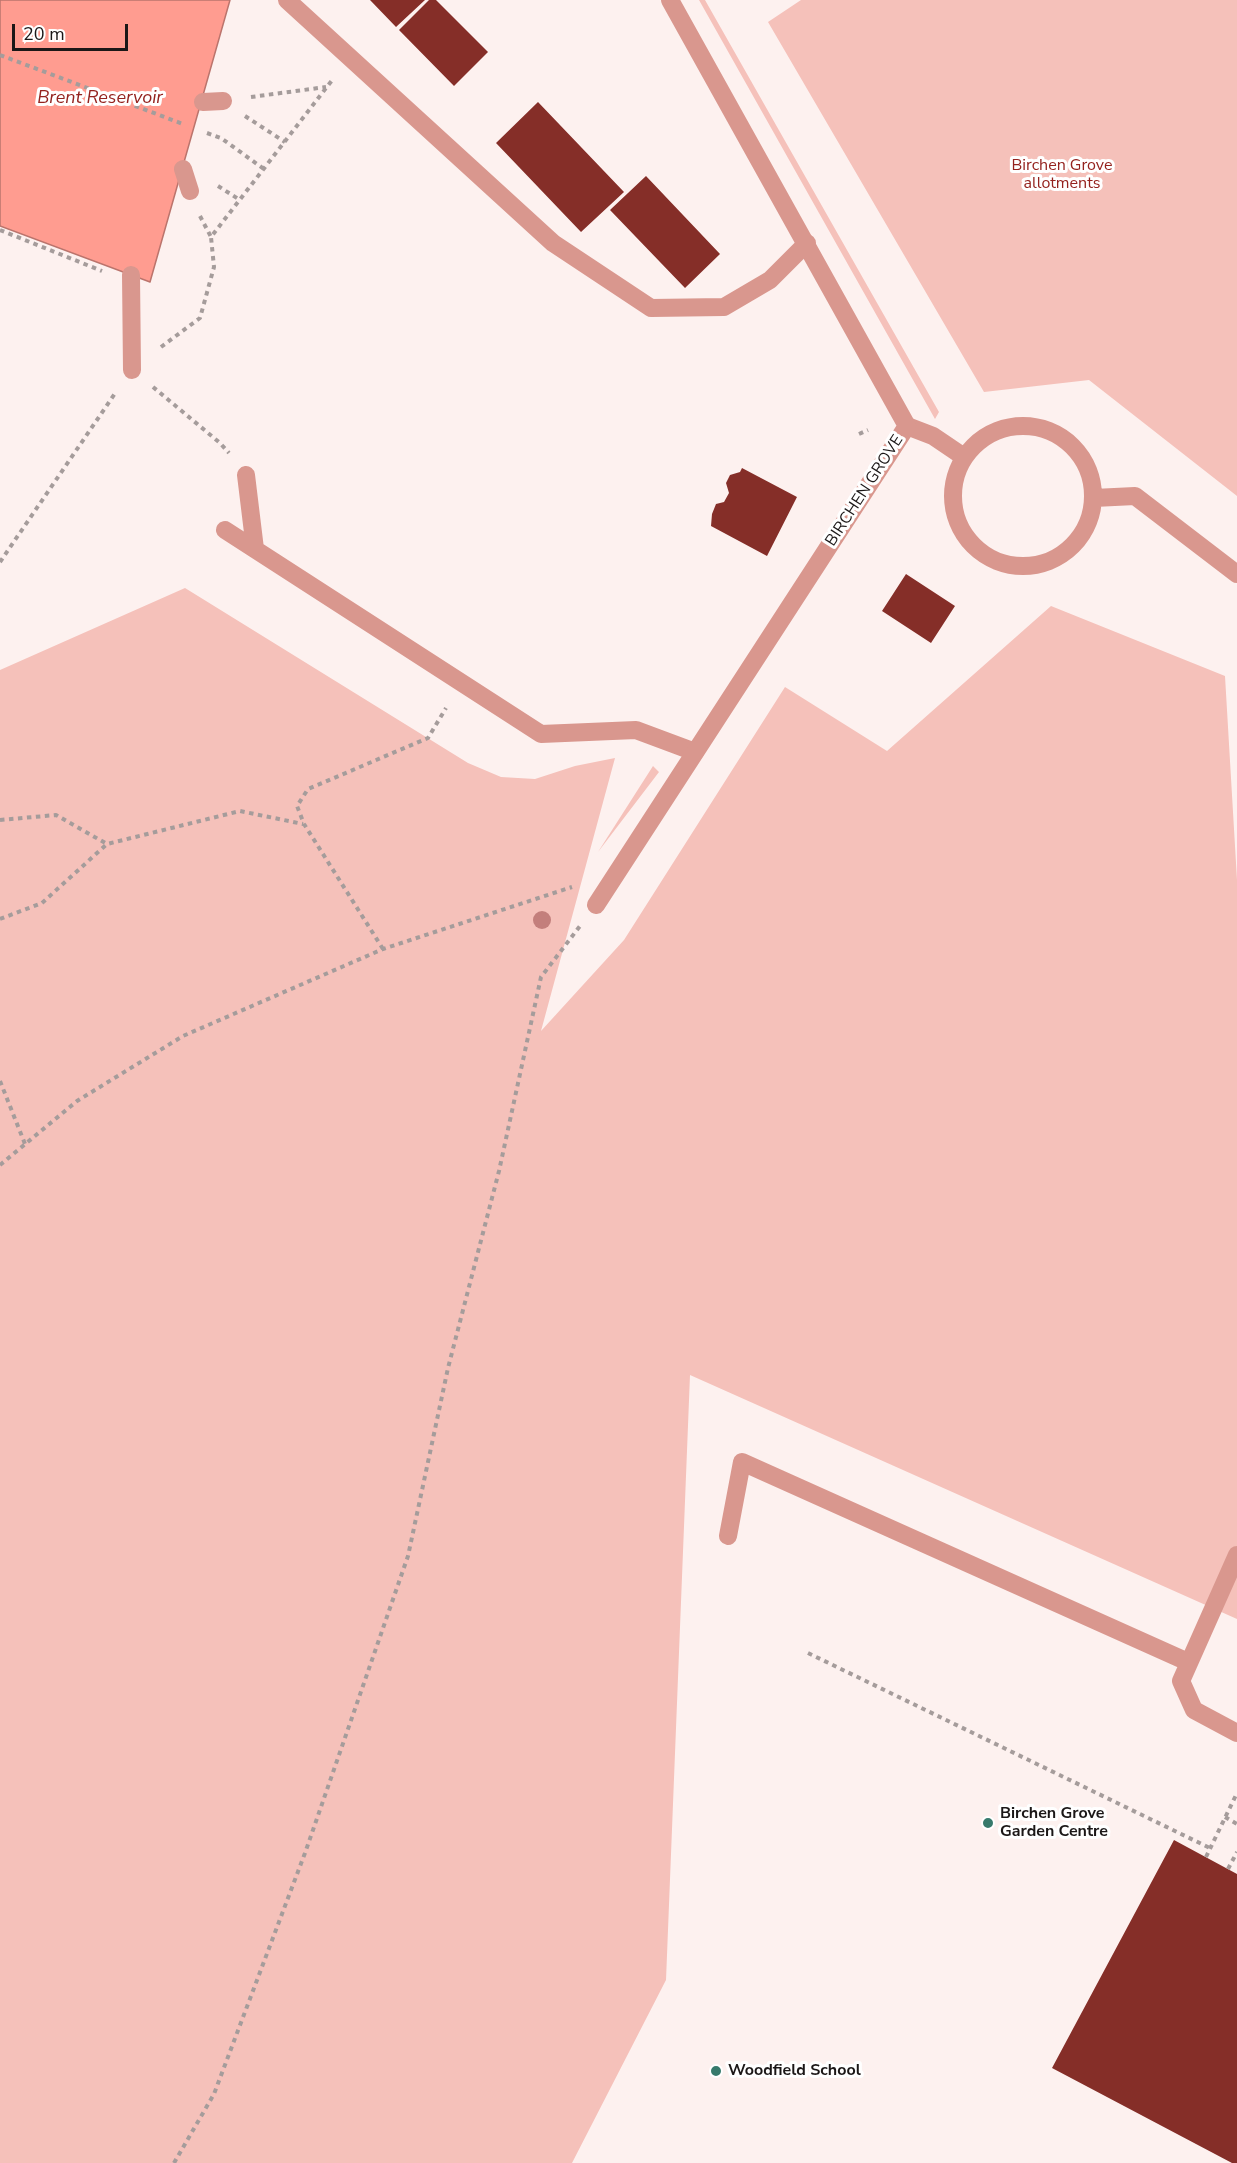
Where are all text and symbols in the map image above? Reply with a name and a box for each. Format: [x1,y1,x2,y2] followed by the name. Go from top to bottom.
[15,12,130,50] scale bar
[23,22,65,46] text: 20 m
[37,88,163,110] water label: Brent Reservoir
[1011,156,1113,194] park label: Birchen Grove allotments
[822,432,908,550] street label: BIRCHEN GROVE
[1000,1804,1108,1842] place label: Birchen Grove Garden Centre
[981,1816,995,1830] marker: Birchen Grove Garden Centre
[728,2061,861,2081] place label: Woodfield School
[709,2064,723,2078] marker: Woodfield School

